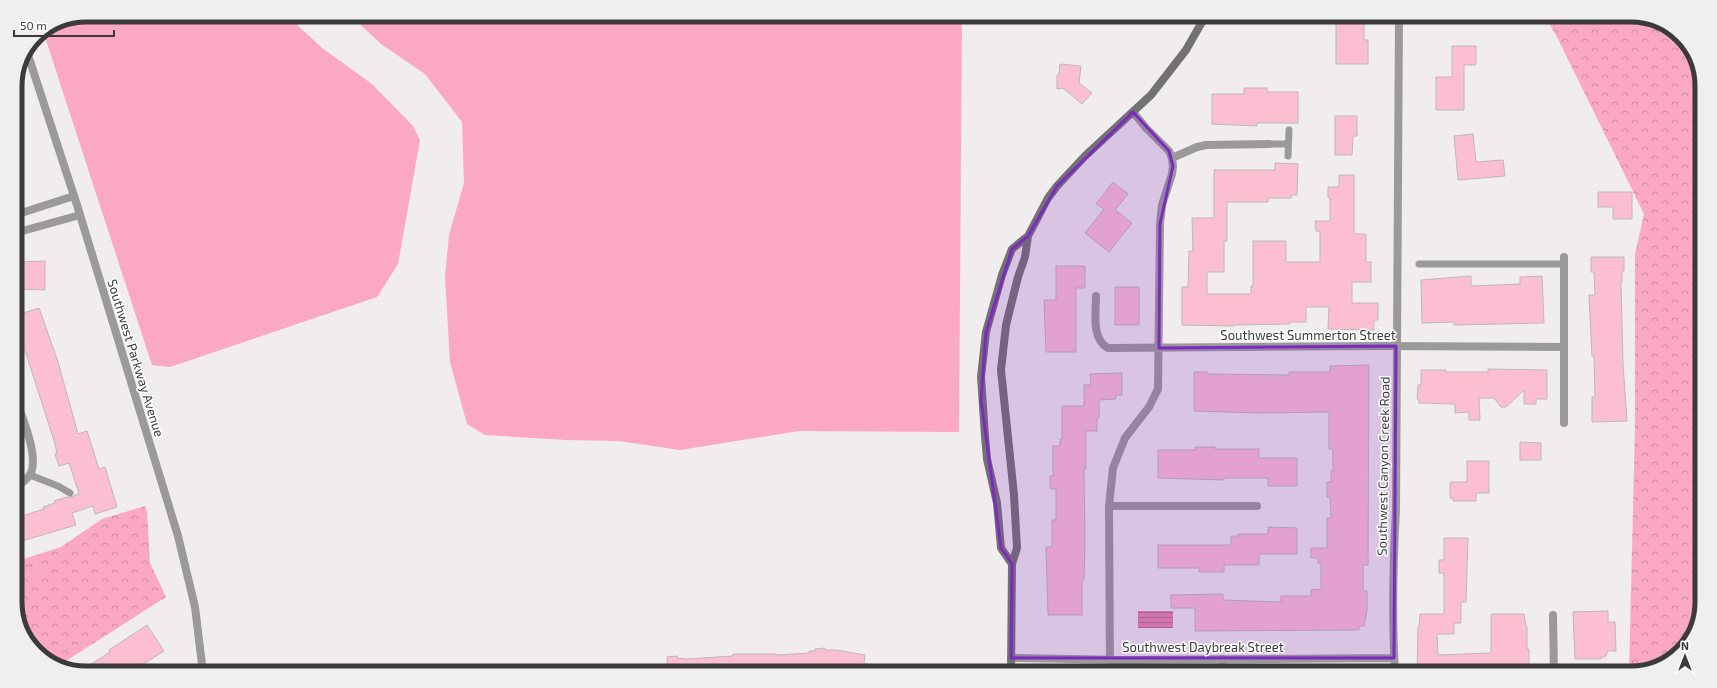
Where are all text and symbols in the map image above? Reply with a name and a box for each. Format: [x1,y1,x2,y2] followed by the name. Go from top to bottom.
[14,12,114,38] scale bar
[20,18,47,32] text: 50 m
[104,277,168,439] street label: Southwest Parkway Avenue
[1220,327,1396,343] street label: Southwest Summerton Street
[1373,376,1393,556] street label: Southwest Canyon Creek Road
[1665,636,1705,676] north arrow
[1122,639,1284,655] street label: Southwest Daybreak Street
[1681,639,1689,652] text: N

